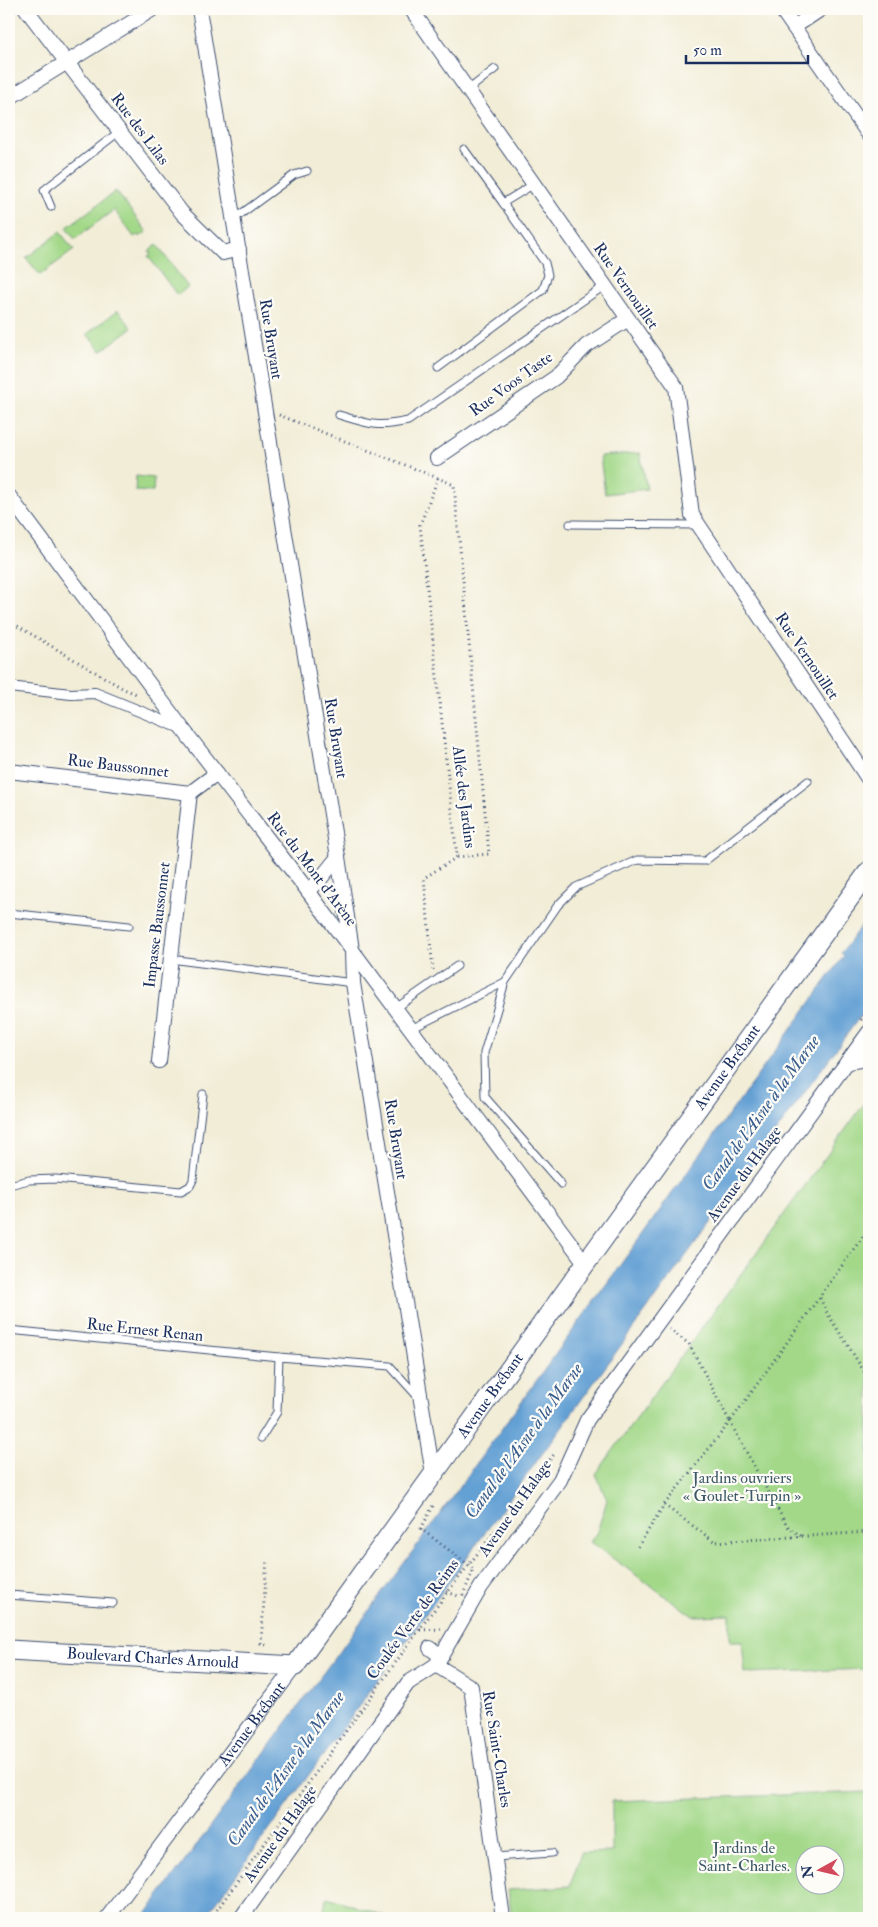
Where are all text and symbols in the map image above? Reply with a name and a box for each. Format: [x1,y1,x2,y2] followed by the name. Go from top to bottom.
[686,32,808,64] scale bar
[693,41,722,60] text: 50 m
[106,89,174,169] street label: Rue des Lilas
[589,239,663,333] street label: Rue Vernouillet
[255,297,287,381] street label: Rue Bruyant
[466,347,557,421] street label: Rue Voos Taste
[771,609,843,703] street label: Rue Vernouillet
[320,696,352,780] street label: Rue Bruyant
[447,744,480,849] street label: Allée des Jardins
[66,750,170,782] street label: Rue Baussonnet
[263,808,362,930] street label: Rue du Mont d'Arène
[139,861,176,989] street label: Impasse Baussonnet
[689,1021,765,1115] street label: Avenue Brébant
[697,1030,826,1195] water label: Canal de l'Aisne à la Marne
[380,1097,412,1181] street label: Rue Bruyant
[702,1122,786,1227] street label: Avenue du Halage
[86,1314,204,1346] street label: Rue Ernest Renan
[452,1349,528,1443] street label: Avenue Brébant
[460,1358,589,1523] water label: Canal de l'Aisne à la Marne
[474,1455,556,1561] street label: Avenue du Halage
[683,1468,801,1507] park label: Jardins ouvriers « Goulet-Turpin »
[362,1555,464,1683] street label: Coulée Verte de Reims
[66,1643,239,1673] street label: Boulevard Charles Arnould
[213,1678,290,1771] street label: Avenue Brébant
[222,1686,351,1851] water label: Canal de l'Aisne à la Marne
[478,1689,516,1809] street label: Rue Saint-Charles
[239,1781,321,1887] street label: Avenue du Halage
[698,1838,790,1876] park label: Jardins de Saint-Charles.
[796,1844,846,1894] north arrow
[798,1864,817,1880] text: N

